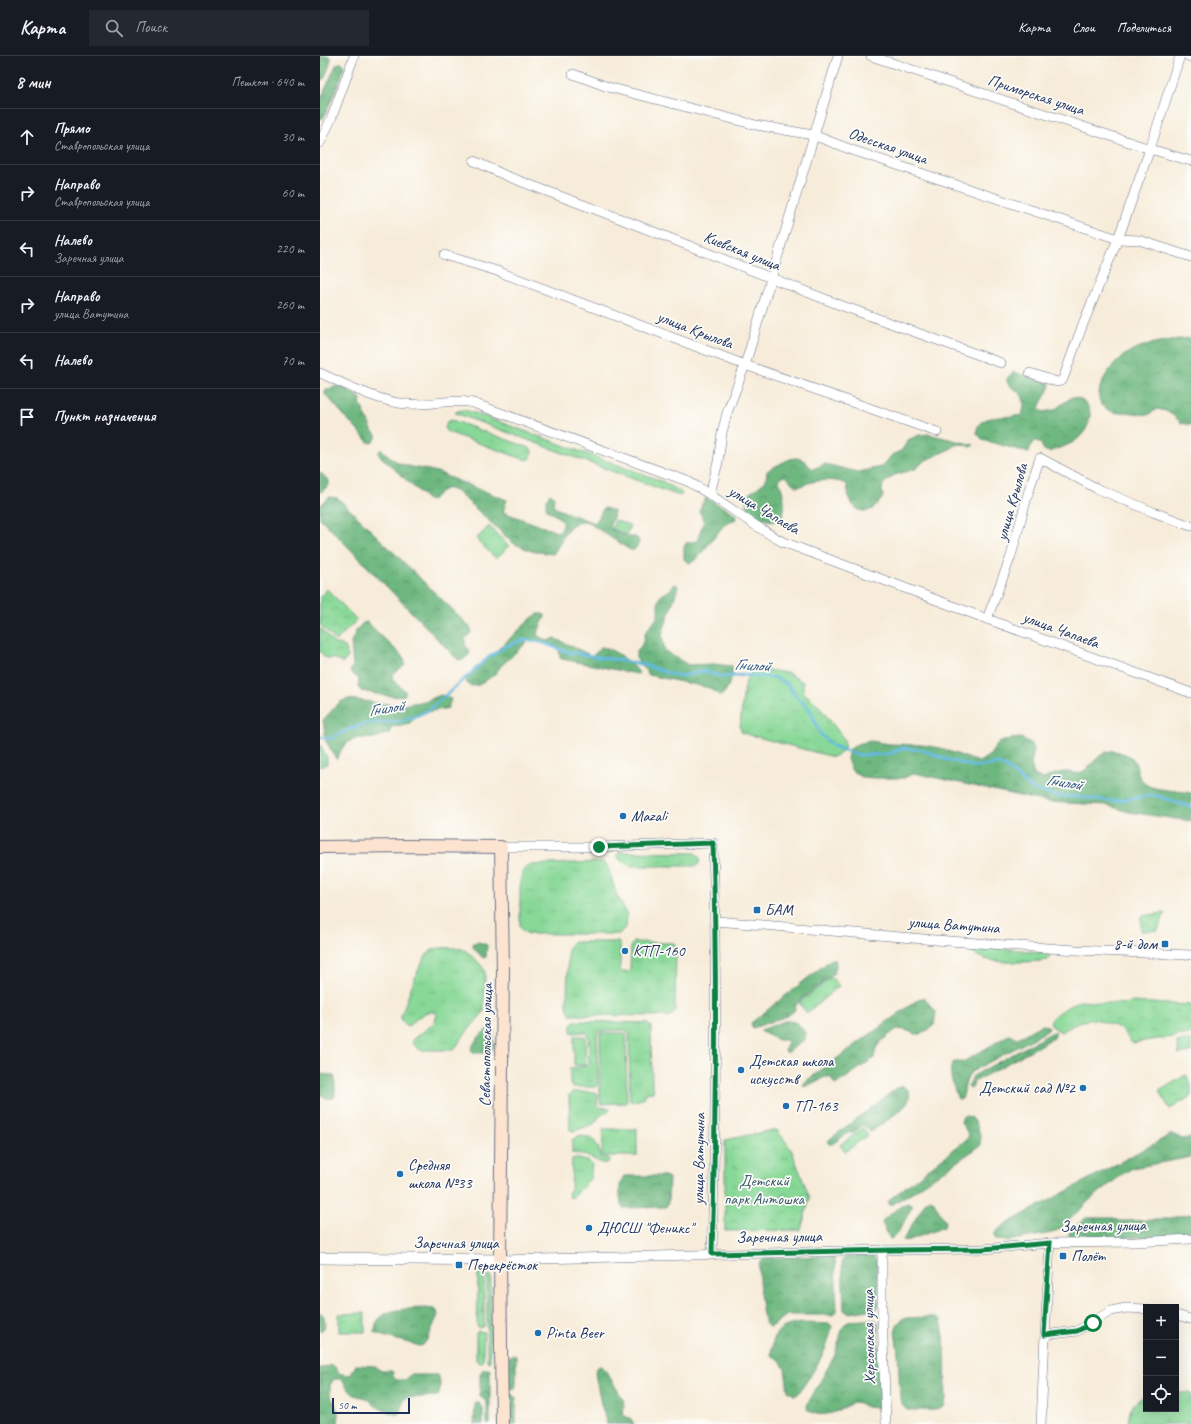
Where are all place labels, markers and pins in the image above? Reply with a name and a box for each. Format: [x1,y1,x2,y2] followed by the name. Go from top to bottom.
[631,806,669,826] place label: Mazali
[618,811,628,821] marker: Mazali
[765,900,794,920] place label: БАМ
[752,905,762,915] marker: БАМ
[1113,934,1159,954] place label: 8-й дом
[1160,939,1170,949] marker: 8-й дом
[633,941,687,961] place label: КТП-160
[620,946,630,956] marker: КТП-160
[749,1051,835,1089] place label: Детская школа искусств
[736,1065,746,1075] marker: Детская школа искусств
[979,1078,1077,1098] place label: Детский сад №2
[1078,1083,1088,1093] marker: Детский сад №2
[794,1096,840,1116] place label: ТП-163
[781,1101,791,1111] marker: ТП-163
[408,1155,473,1193] place label: Средняя школа №33
[395,1169,405,1179] marker: Средняя школа №33
[597,1218,697,1238] place label: ДЮСШ "Феникс"
[584,1223,594,1233] marker: ДЮСШ "Феникс"
[1071,1246,1107,1266] place label: Полёт
[1058,1251,1068,1261] marker: Полёт
[467,1255,538,1275] place label: Перекрёсток
[454,1260,464,1270] marker: Перекрёсток
[546,1323,605,1343] place label: Pinta Beer
[533,1328,543,1338] marker: Pinta Beer

